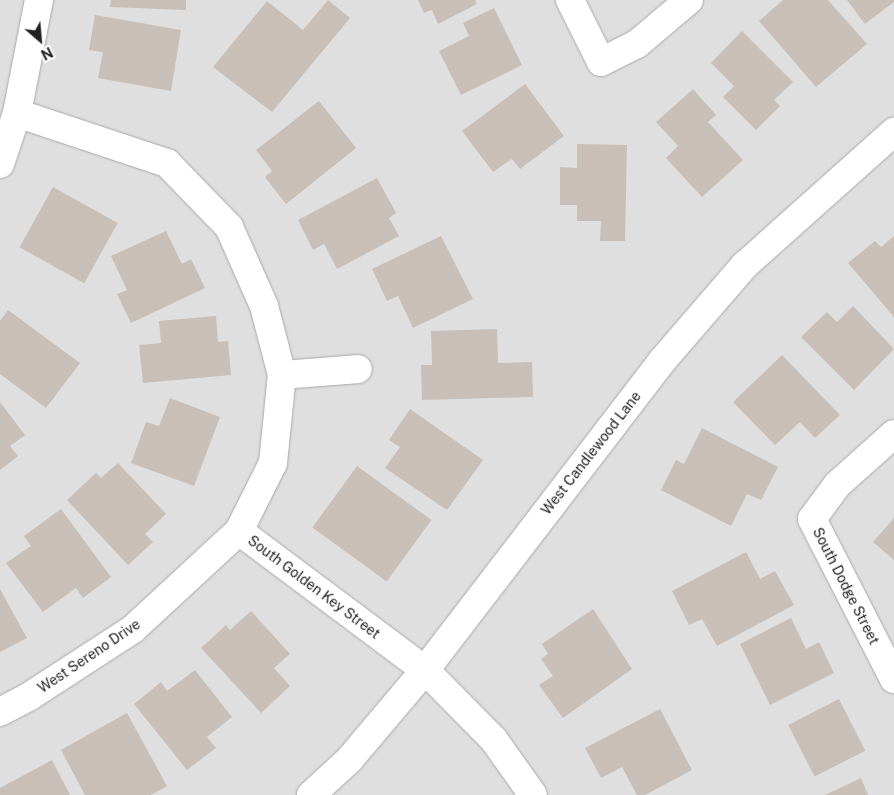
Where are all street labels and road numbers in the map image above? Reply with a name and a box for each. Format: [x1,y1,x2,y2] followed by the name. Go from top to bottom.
[538,388,644,518] street label: West Candlewood Lane
[809,525,883,647] street label: South Dodge Street
[245,532,383,642] street label: South Golden Key Street
[35,616,143,696] street label: West Sereno Drive

